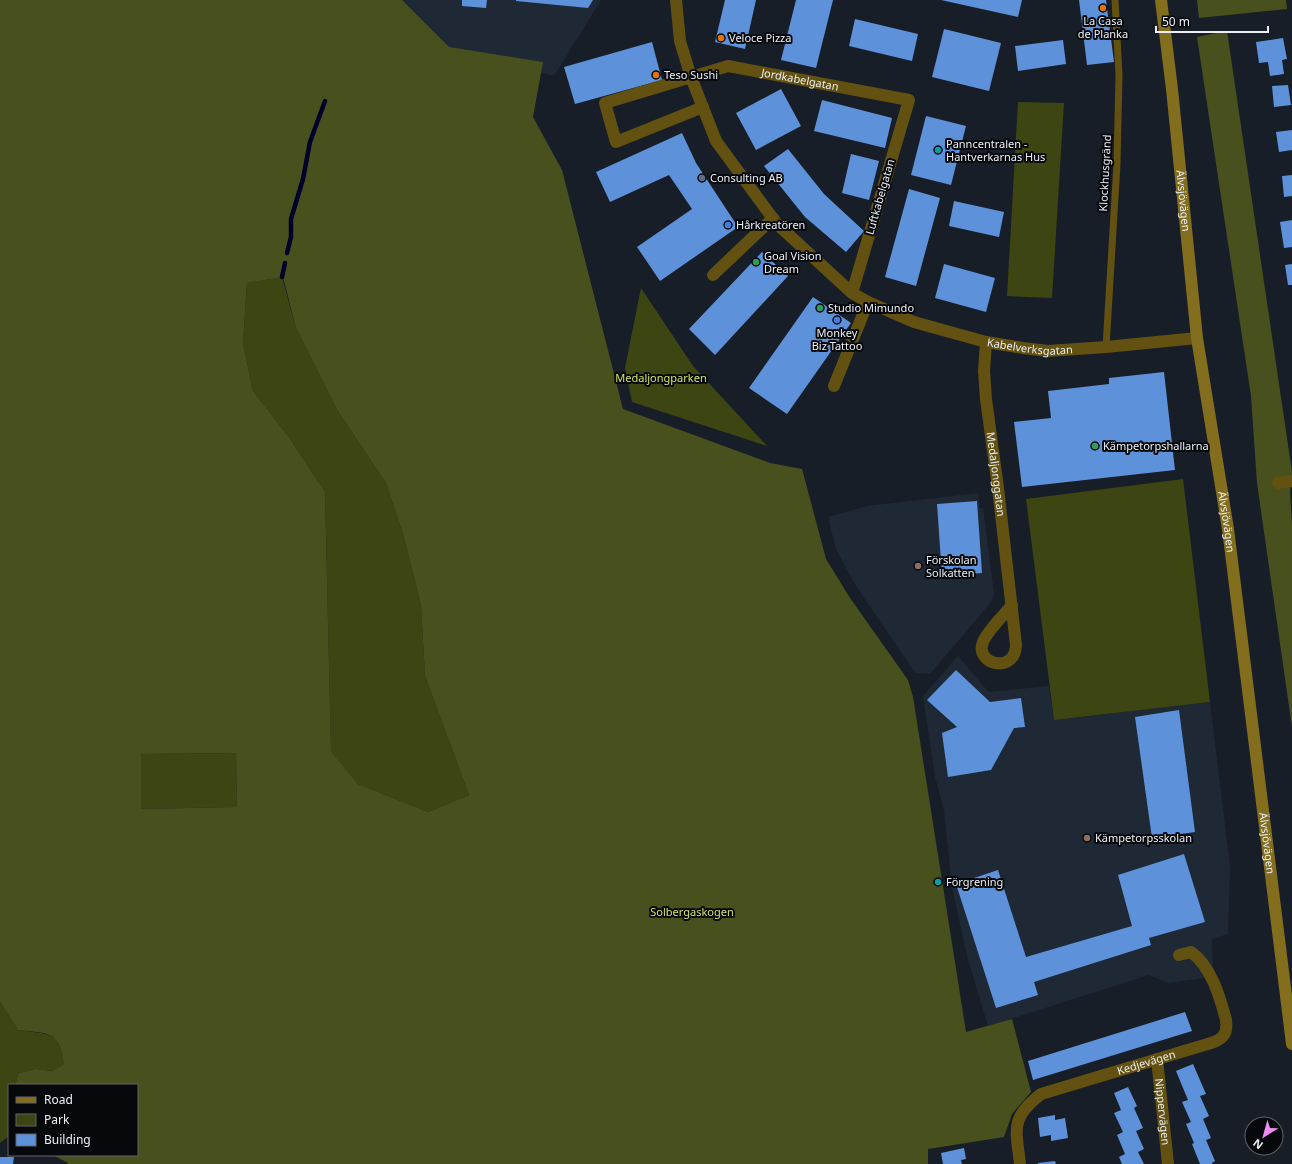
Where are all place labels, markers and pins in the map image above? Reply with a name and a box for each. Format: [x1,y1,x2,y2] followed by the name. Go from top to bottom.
[1098,3,1108,13] marker: La Casa de Planka
[1078,13,1128,41] place label: La Casa de Planka
[729,30,791,45] place label: Veloce Pizza
[716,33,726,43] marker: Veloce Pizza
[664,67,718,82] place label: Teso Sushi
[651,70,661,80] marker: Teso Sushi
[946,136,1045,164] place label: Panncentralen - Hantverkarnas Hus
[933,145,943,155] marker: Panncentralen - Hantverkarnas Hus
[710,170,783,185] place label: Consulting AB
[697,173,707,183] marker: Consulting AB
[736,217,805,232] place label: Hårkreatören
[723,220,733,230] marker: Hårkreatören
[764,248,822,276] place label: Goal Vision Dream
[751,257,761,267] marker: Goal Vision Dream
[828,300,914,315] place label: Studio Mimundo
[815,303,825,313] marker: Studio Mimundo
[832,315,842,325] marker: Monkey Biz Tattoo
[812,325,863,353] place label: Monkey Biz Tattoo
[1103,438,1209,453] place label: Kämpetorpshallarna
[1090,441,1100,451] marker: Kämpetorpshallarna
[926,552,977,580] place label: Förskolan Solkatten
[913,561,923,571] marker: Förskolan Solkatten
[1095,830,1192,845] place label: Kämpetorpsskolan
[1082,833,1092,843] marker: Kämpetorpsskolan
[946,874,1003,889] place label: Förgrening
[933,877,943,887] marker: Förgrening

